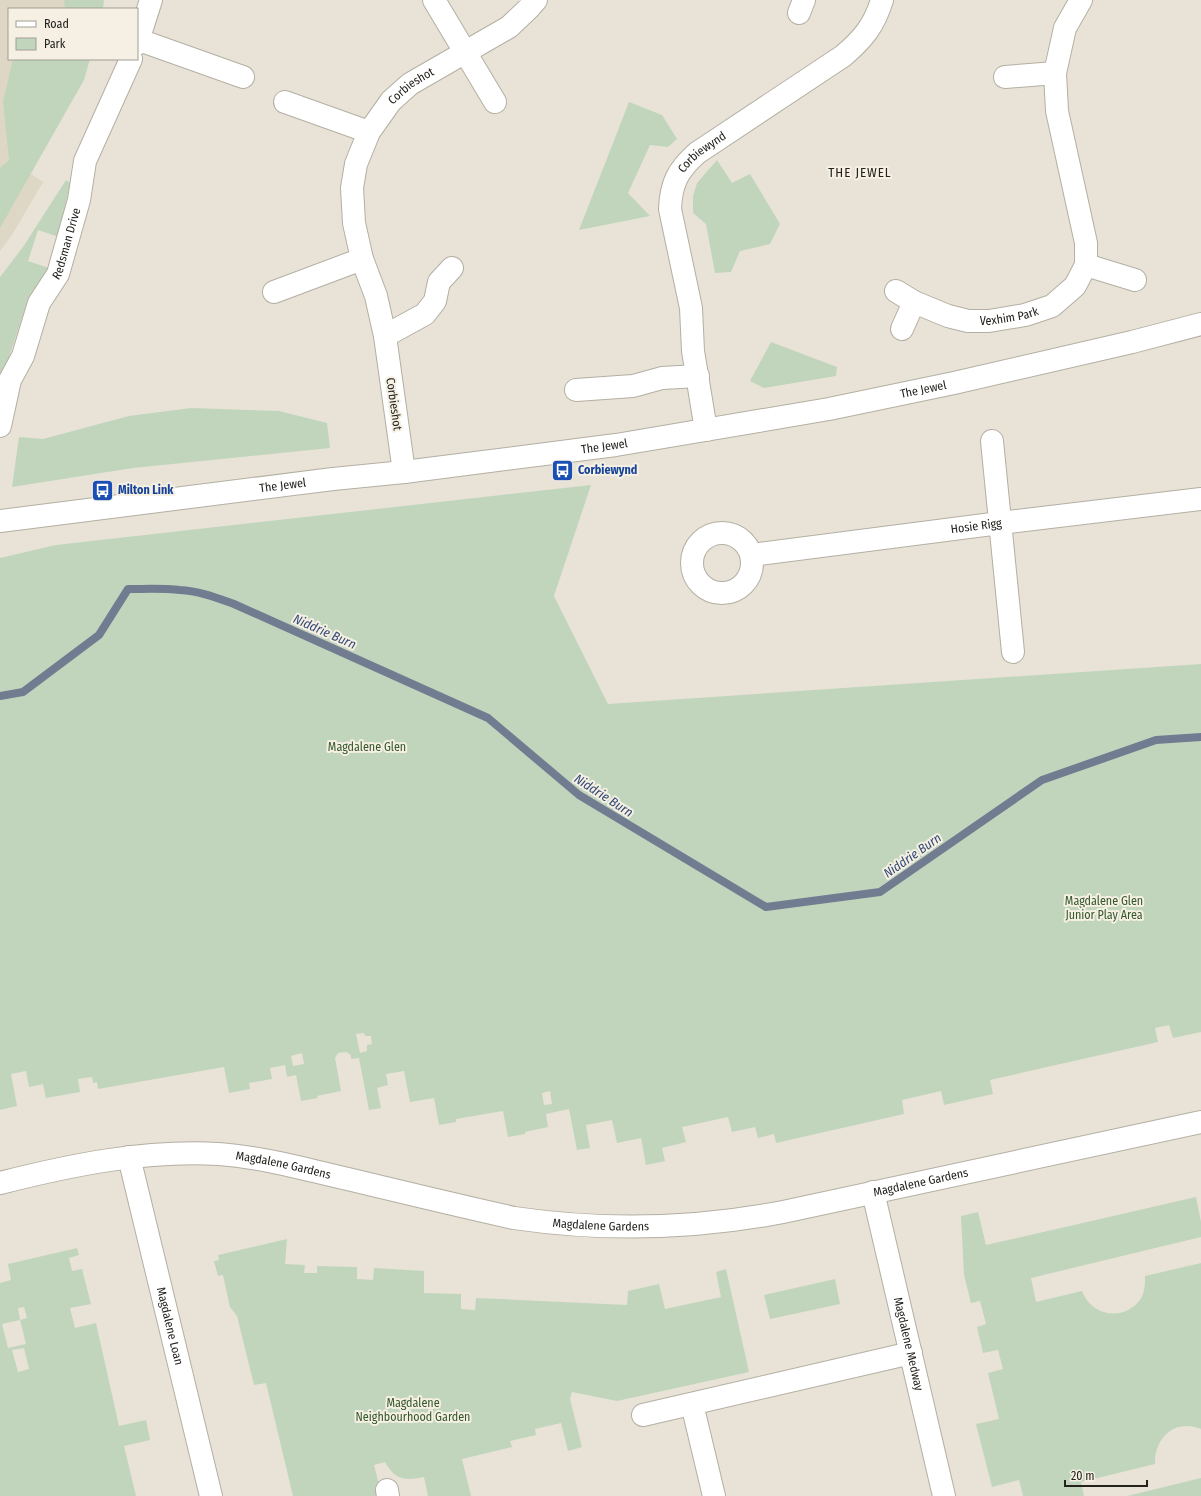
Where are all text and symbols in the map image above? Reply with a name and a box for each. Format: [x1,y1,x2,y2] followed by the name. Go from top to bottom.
[8,8,138,60] legend
[44,17,69,31] text: Road
[44,37,66,51] text: Park
[385,65,437,107] street label: Corbieshot
[675,129,728,175] street label: Corbiewynd
[828,165,892,180] district label: THE JEWEL
[49,206,83,282] street label: Redsman Drive
[980,304,1041,328] street label: Vexhim Park
[383,377,405,431] street label: Corbieshot
[899,378,948,401] street label: The Jewel
[580,436,629,456] street label: The Jewel
[550,457,576,483] bus stop icon: Corbiewynd
[578,463,637,477] place label: Corbiewynd
[259,475,307,495] street label: The Jewel
[89,477,115,503] bus stop icon: Milton Link
[118,483,174,497] place label: Milton Link
[950,516,1003,536] street label: Hosie Rigg
[291,611,359,652] water label: Niddrie Burn
[328,740,406,754] park label: Magdalene Glen
[572,771,636,820] water label: Niddrie Burn
[881,830,944,881] water label: Niddrie Burn
[1065,894,1143,922] park label: Magdalene Glen Junior Play Area
[235,1149,332,1182] street label: Magdalene Gardens
[872,1165,969,1199] street label: Magdalene Gardens
[552,1216,649,1233] street label: Magdalene Gardens
[154,1286,186,1366] street label: Magdalene Loan
[891,1296,926,1393] street label: Magdalene Medway
[356,1396,470,1424] park label: Magdalene Neighbourhood Garden
[1065,1462,1147,1488] scale bar
[1071,1469,1095,1483] text: 20 m

